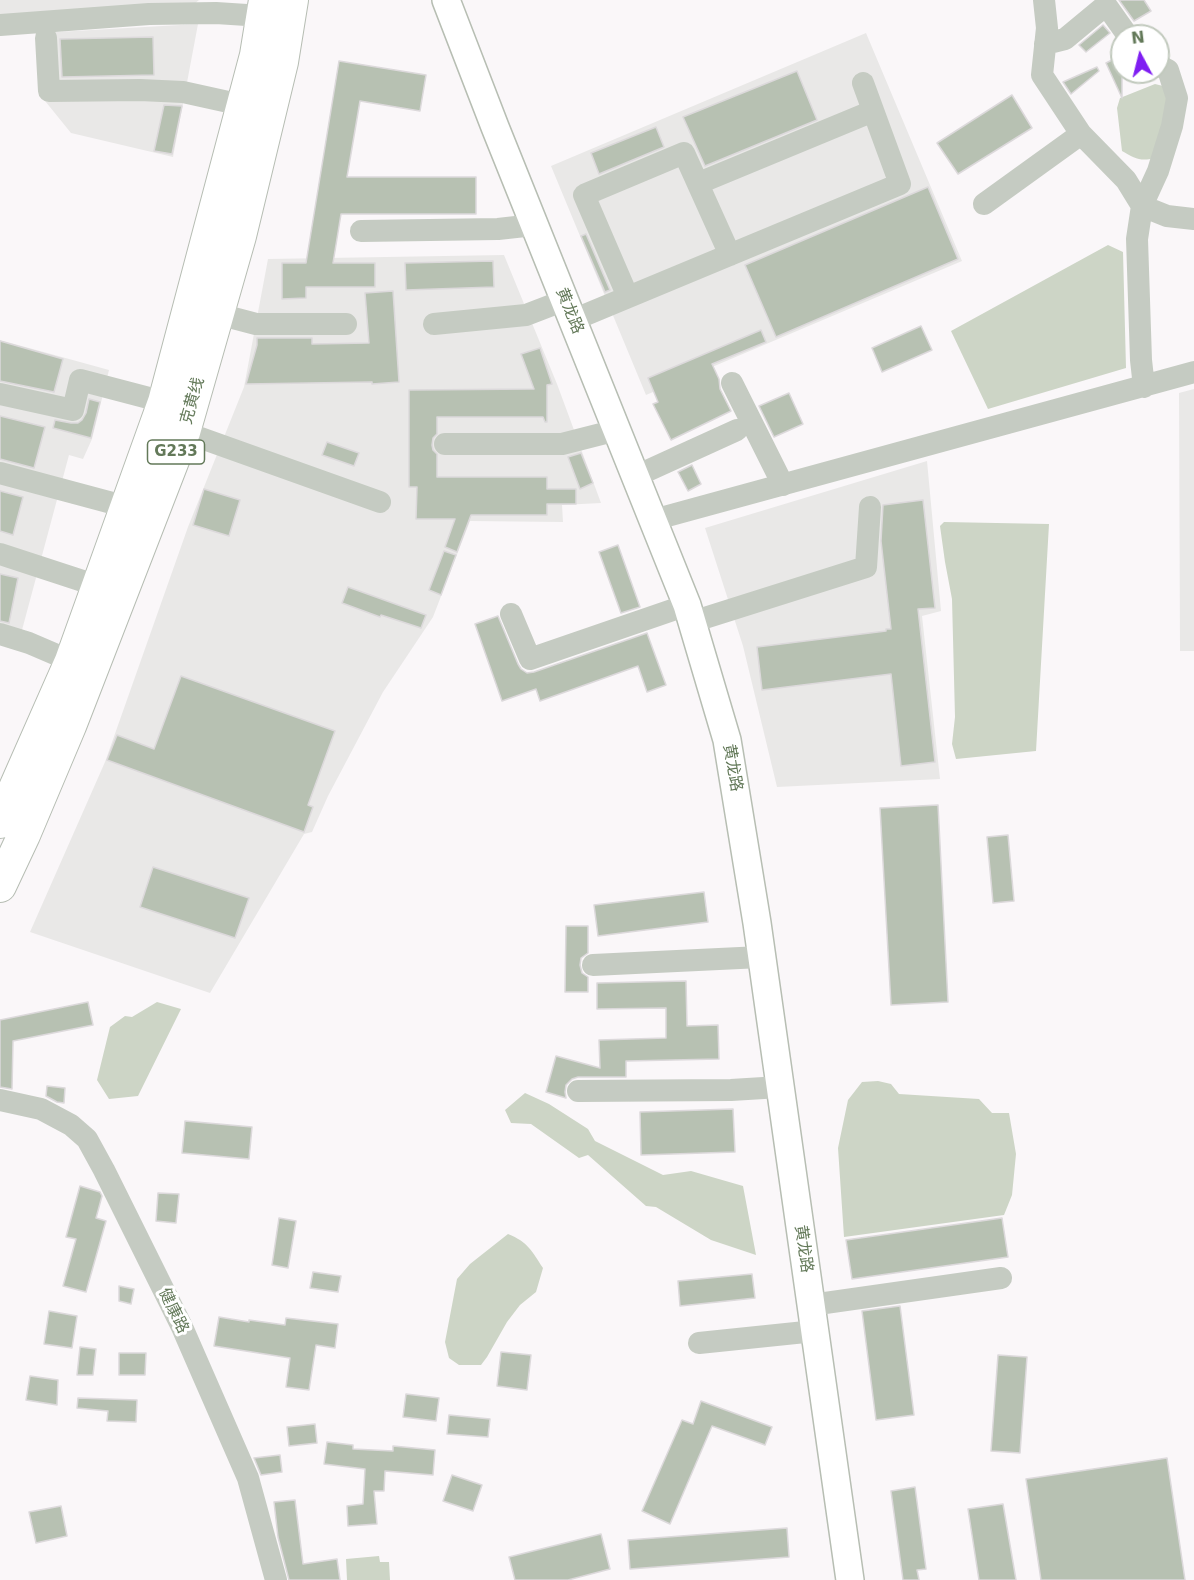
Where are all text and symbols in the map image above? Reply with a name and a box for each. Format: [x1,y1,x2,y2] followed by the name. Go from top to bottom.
[1110,24,1170,84] north arrow
[1130,27,1146,48] text: N
[551,285,587,337] street label: 黄龙路
[177,375,209,427] street label: 克黄线
[148,440,204,464] road number: G233
[718,743,746,793] street label: 黄龙路
[790,1224,816,1274] street label: 黄龙路
[154,1285,192,1337] street label: 健康路

